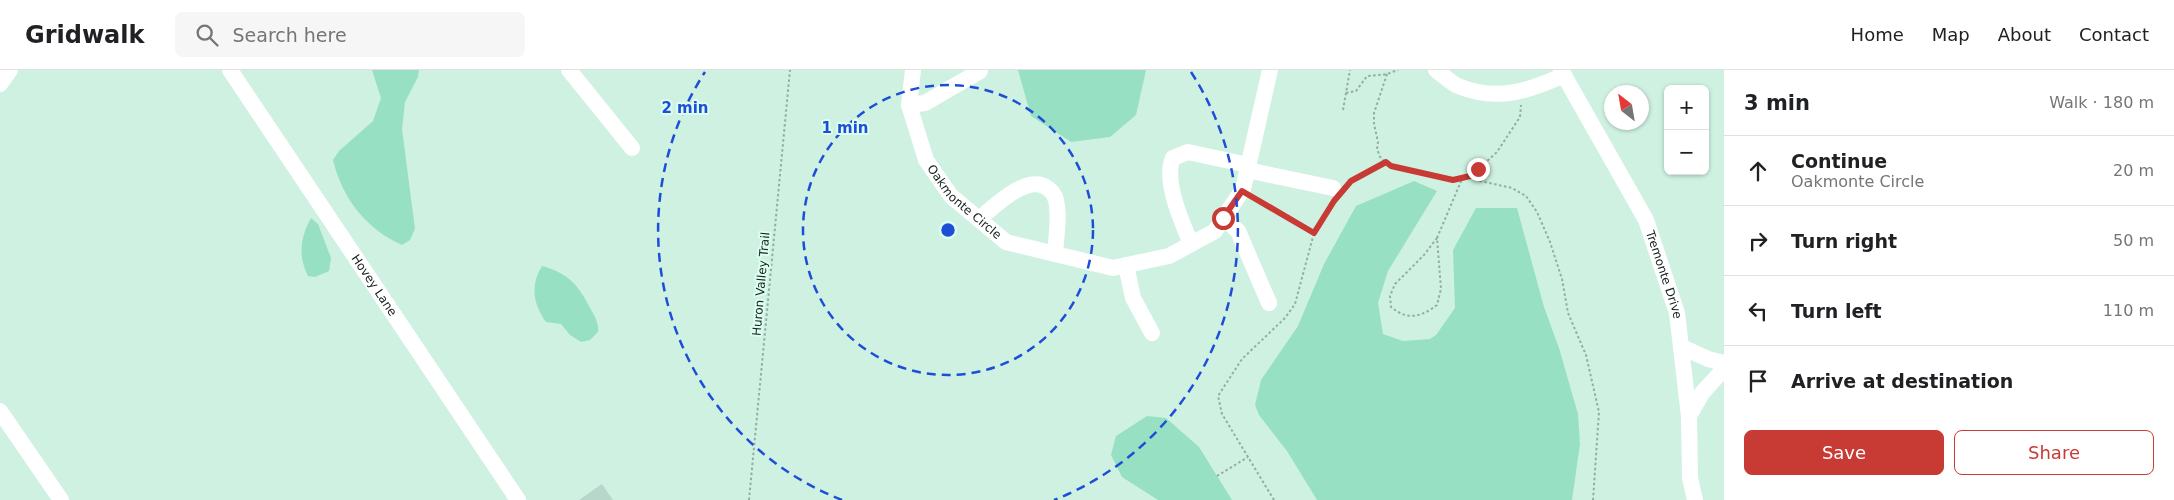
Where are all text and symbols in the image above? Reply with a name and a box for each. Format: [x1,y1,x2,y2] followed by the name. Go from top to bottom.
[175,12,525,57] search box
[25,21,145,49] text: Gridwalk
[193,21,221,49] icon: search
[233,24,347,46] text: Search here
[1851,24,1904,45] text: Home
[1932,24,1970,45] text: Map
[1998,24,2051,45] text: About
[2079,24,2149,45] text: Contact
[1604,85,1649,130] north arrow
[1664,85,1709,175] map controls
[1664,85,1709,130] button: +
[1744,91,1810,115] text: 3 min
[2049,93,2154,112] text: Walk · 180 m
[661,99,709,117] text: 2 min
[821,119,869,137] text: 1 min
[1664,130,1709,175] button: −
[1791,150,1887,172] text: Continue
[1744,157,1772,185] icon: ahead
[1467,158,1490,181] route end
[2113,161,2154,180] text: 20 m
[924,162,1004,242] street label: Oakmonte Circle
[1791,172,1924,191] text: Oakmonte Circle
[1212,207,1235,230] route start
[939,221,957,239] centre of rings
[1744,227,1772,255] icon: right
[1643,228,1685,319] street label: Tremonte Drive
[1791,230,1897,252] text: Turn right
[749,231,773,337] street label: Huron Valley Trail
[2113,231,2154,250] text: 50 m
[349,252,400,319] street label: Hovey Lane
[1744,297,1772,325] icon: left
[1791,300,1882,322] text: Turn left
[2103,301,2154,320] text: 110 m
[1744,367,1772,395] icon: arrive
[1791,370,2013,392] text: Arrive at destination
[1744,430,1944,475] button: Save
[1954,430,2154,475] button: Share

